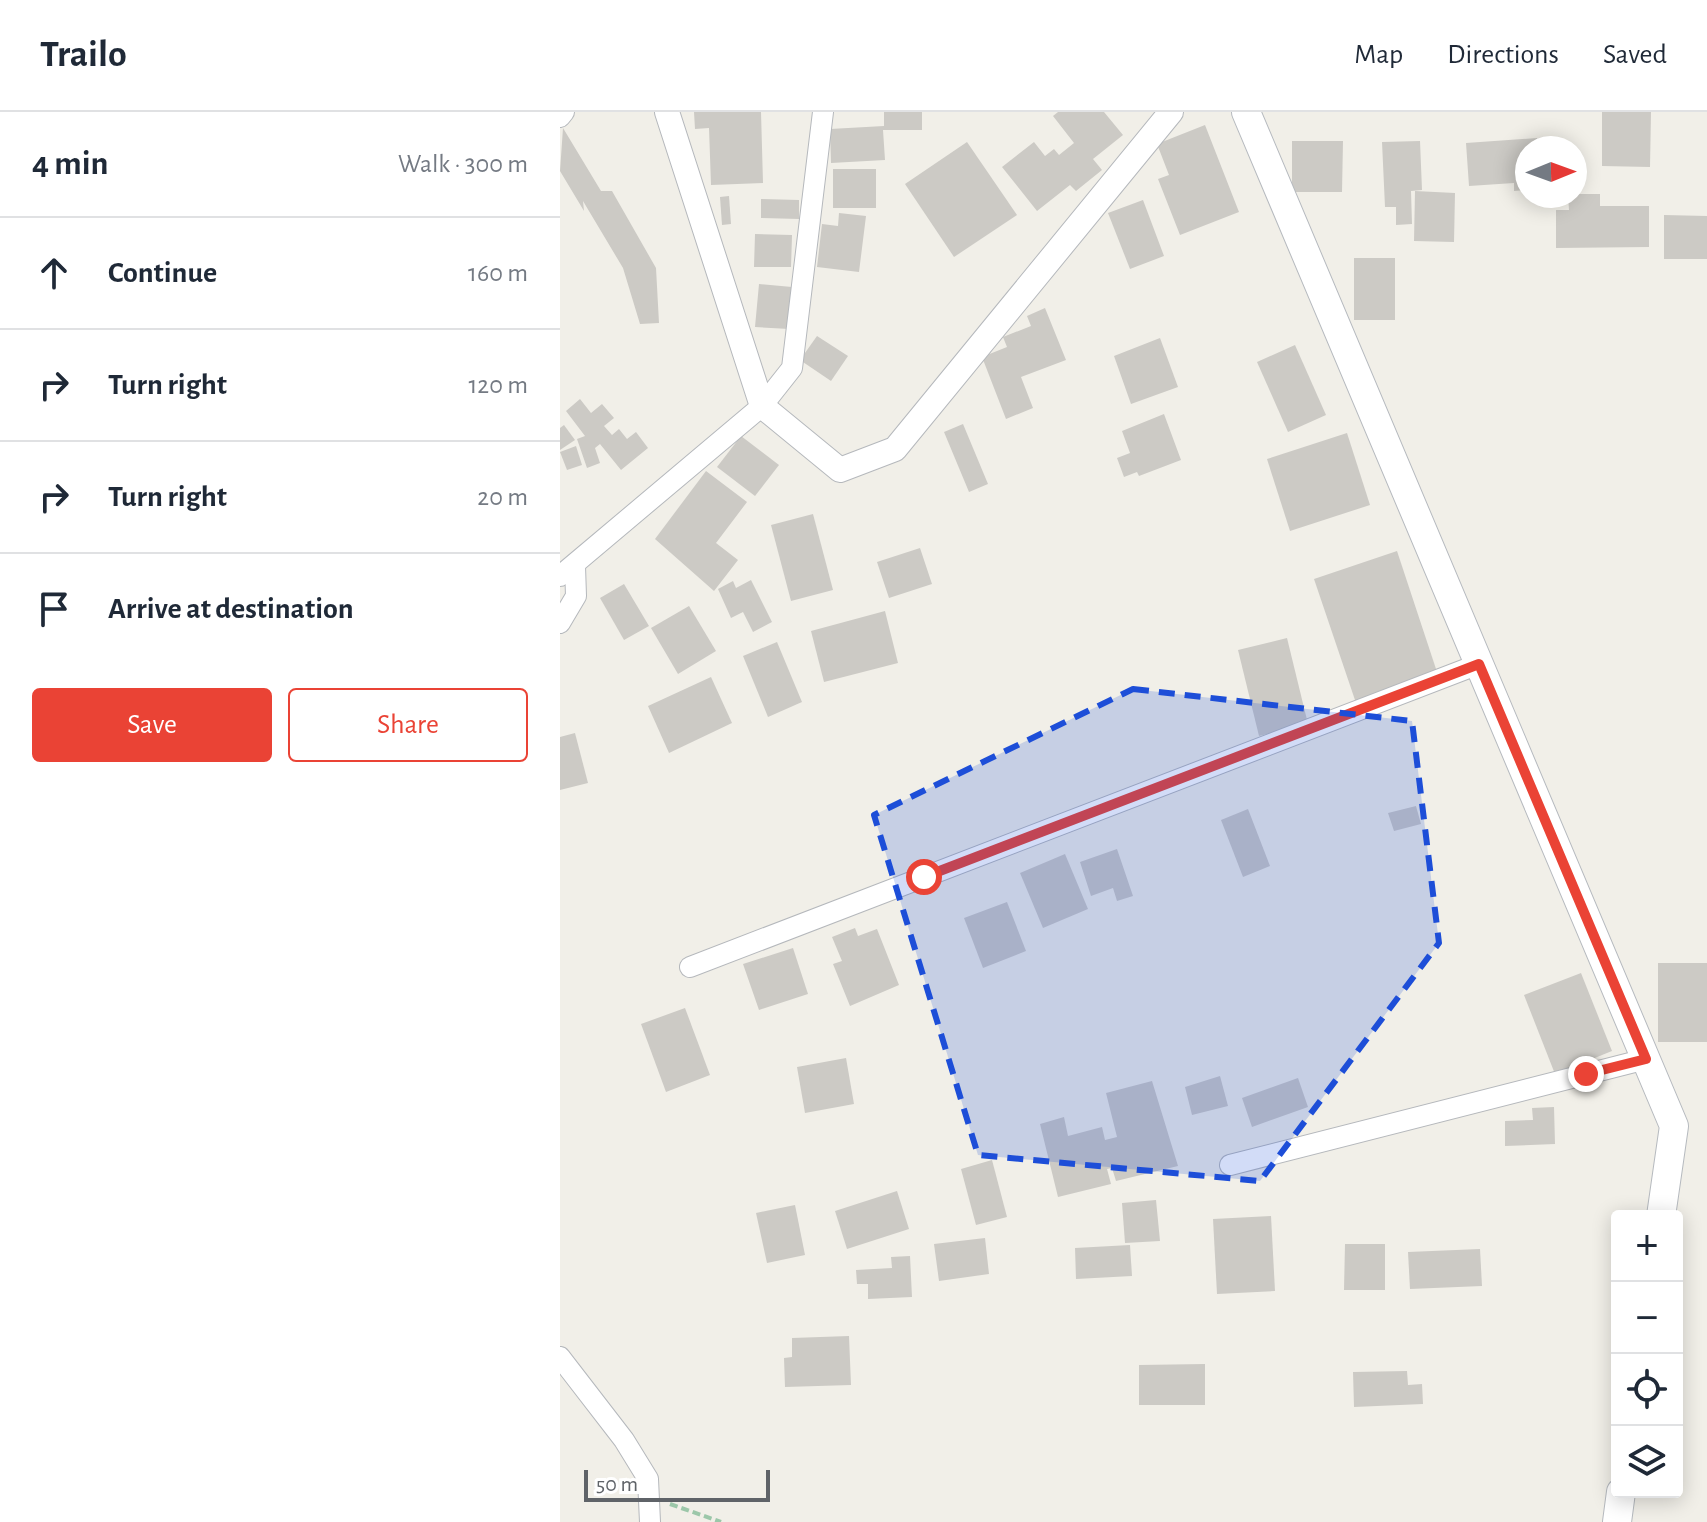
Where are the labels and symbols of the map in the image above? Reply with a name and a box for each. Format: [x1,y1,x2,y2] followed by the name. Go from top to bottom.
[1515,136,1587,208] north arrow
[906,859,942,895] route start
[1568,1056,1604,1092] route end
[584,1466,770,1502] scale bar

